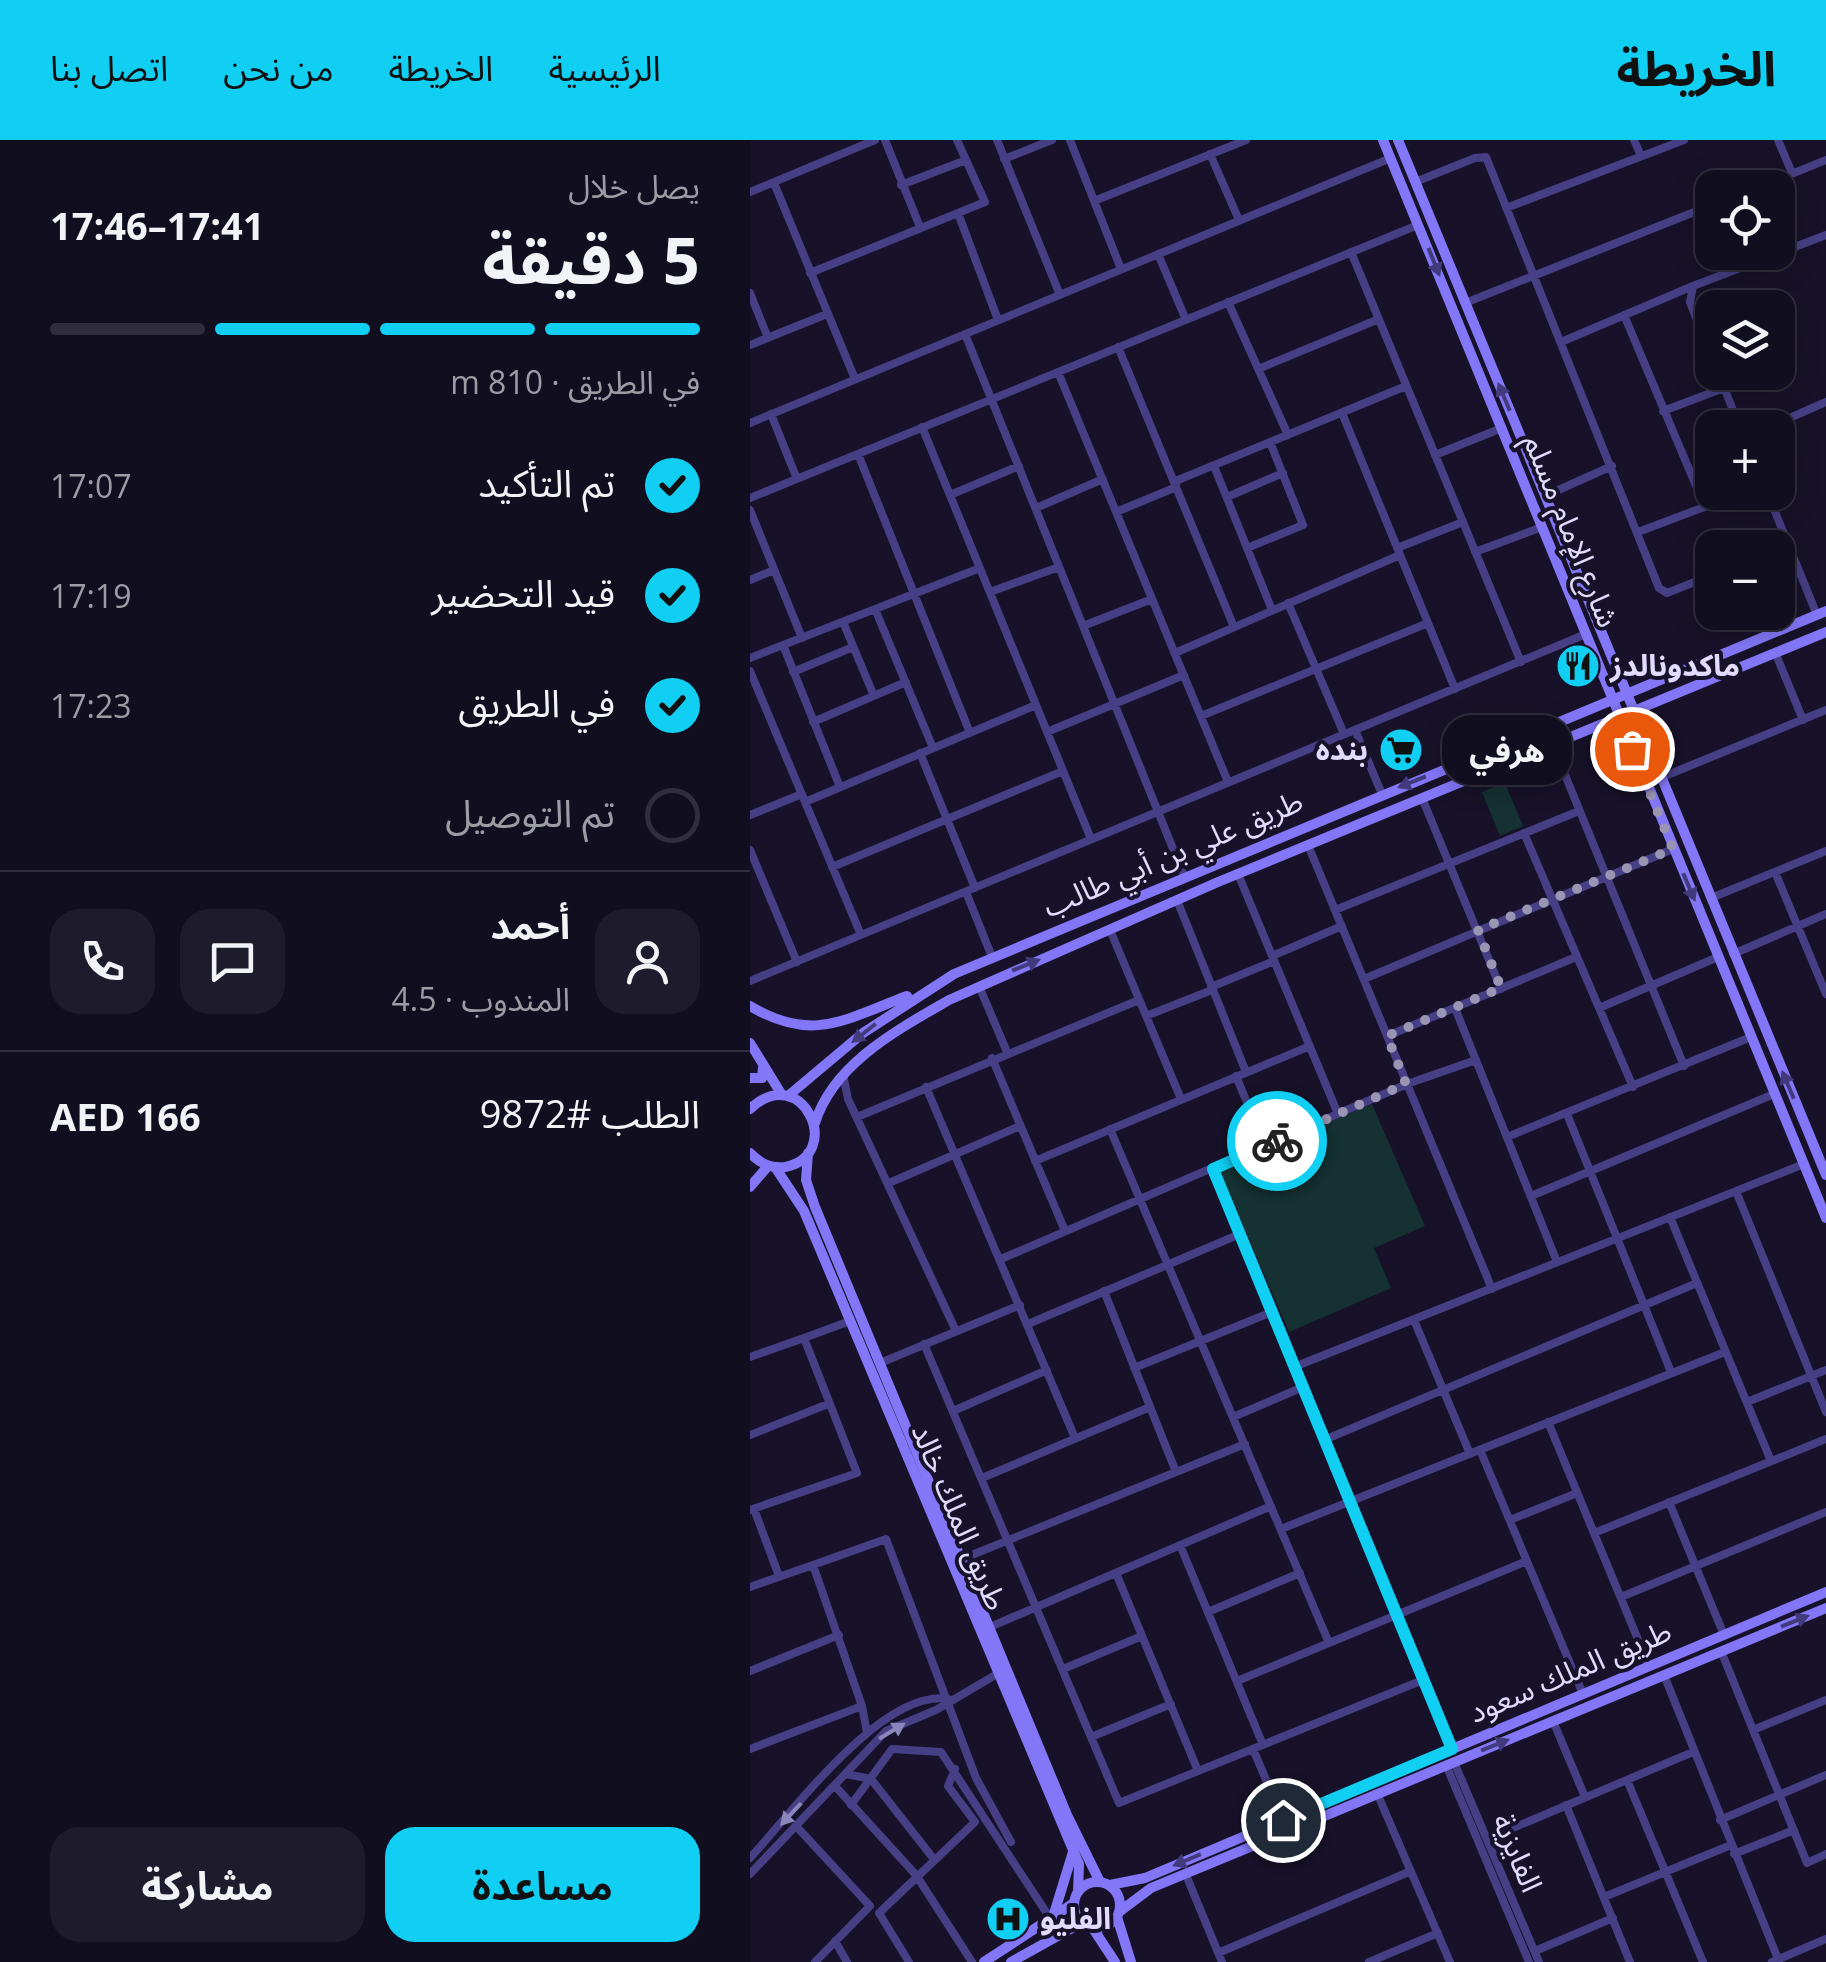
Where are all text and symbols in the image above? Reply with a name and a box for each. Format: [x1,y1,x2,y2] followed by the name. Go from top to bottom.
[1617,35,1776,100] text: الخريطة
[50,44,168,91] text: اتصل بنا
[223,44,334,91] text: من نحن
[389,44,493,91] text: الخريطة
[548,44,661,91] text: الرئيسية
[568,164,700,207] text: يصل خلال
[1695,170,1795,630] map controls
[1695,170,1795,270] button: locate
[50,199,265,251] text: 17:41–17:46
[482,215,700,303] text: 5 دقيقة
[1426,248,1442,278] one-way arrow
[1695,290,1795,390] button: layers
[450,360,700,403] text: في الطريق · 810 m
[1496,382,1512,412] one-way arrow
[1695,410,1795,510] button: +
[1511,428,1630,635] street label: شارع الإمام مسلم
[478,456,615,508] text: تم التأكيد
[645,458,700,513] icon: check
[50,464,132,507] text: 17:07
[1695,530,1795,630] button: −
[431,566,615,618] text: قيد التحضير
[645,568,700,623] icon: check
[50,574,132,617] text: 17:19
[1555,643,1601,689] restaurant icon: ماكدونالدز
[1608,644,1740,685] place label: ماكدونالدز
[458,676,615,728] text: في الطريق
[645,678,700,733] icon: check
[50,684,132,727] text: 17:23
[1590,707,1675,792] pin
[1442,714,1572,784] callout: هرفي
[1605,722,1660,777] icon: bag
[1378,727,1424,773] supermarket icon: بنده
[1316,728,1368,769] place label: بنده
[1469,728,1545,771] text: هرفي
[1397,774,1427,790] one-way arrow
[1036,779,1310,930] street label: طريق علي بن أبي طالب
[445,786,615,838] text: تم التوصيل
[1681,872,1697,902] one-way arrow
[490,898,570,950] text: أحمد
[50,909,155,1014] button: phone
[180,909,285,1014] button: chat
[595,909,700,1014] button: person
[1012,957,1042,973] one-way arrow
[391,977,570,1020] text: المندوب · 4.5
[851,1022,877,1043] one-way arrow
[1780,1070,1796,1100] one-way arrow
[480,1087,700,1139] text: الطلب #9872
[50,1090,201,1142] text: AED 166
[1227,1091,1327,1191] courier
[1250,1114,1305,1169] icon: bike
[903,1417,1018,1616] street label: طريق الملك خالد
[1462,1609,1677,1732] street label: طريق الملك سعود
[1780,1612,1810,1628] one-way arrow
[879,1722,906,1741] one-way arrow
[1480,1737,1509,1753] one-way arrow
[1241,1778,1326,1863] pin
[1256,1793,1311,1848] icon: home
[780,1802,803,1826] one-way arrow
[1483,1807,1553,1898] street label: الفايزية
[50,1827,365,1942] button: مشاركة
[385,1827,700,1942] button: مساعدة
[1173,1852,1202,1868] one-way arrow
[985,1896,1031,1942] hospital icon: الفليو
[1040,1897,1111,1938] place label: الفليو

